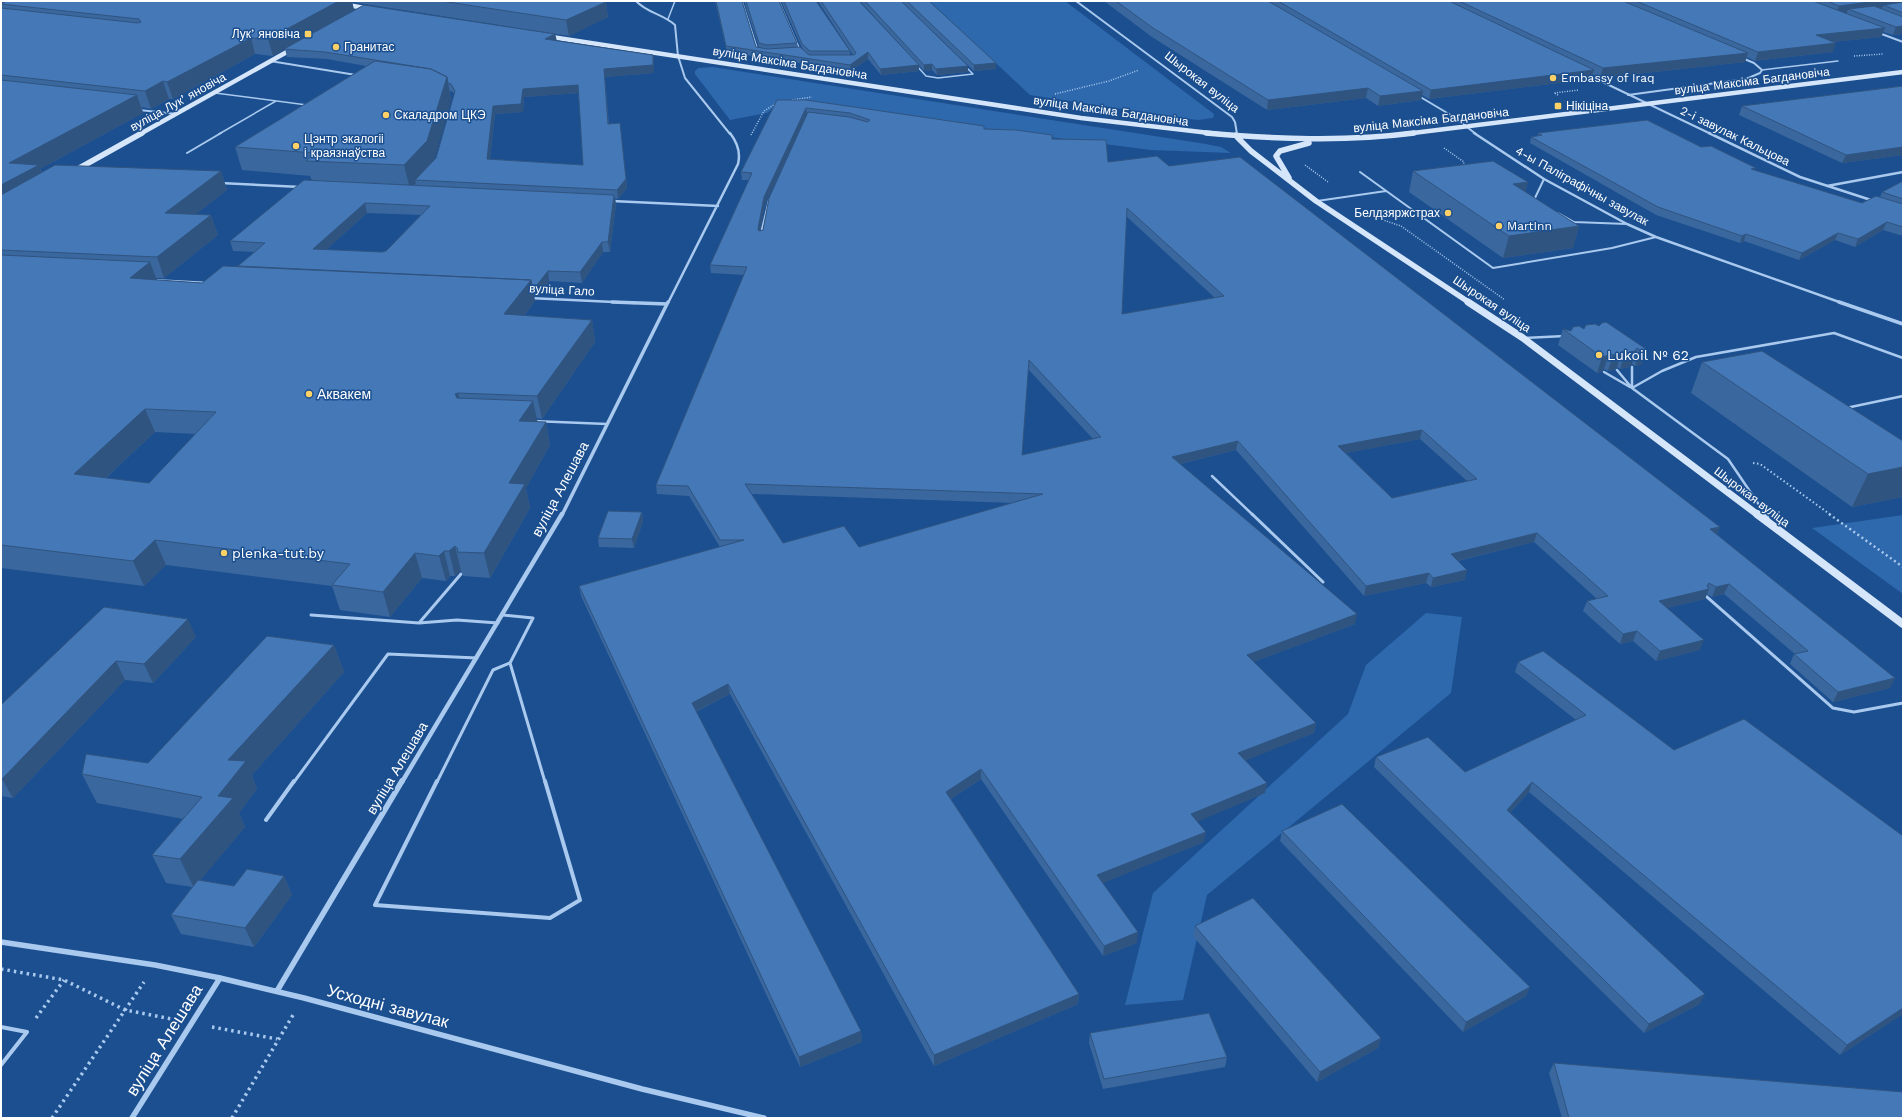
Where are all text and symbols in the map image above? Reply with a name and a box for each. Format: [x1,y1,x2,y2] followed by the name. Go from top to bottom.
[232,27,300,41] place label: Лукʼяновіча
[303,29,313,39] marker: Лукʼяновіча
[344,40,395,54] place label: Гранитас
[331,42,341,52] marker: Гранитас
[712,44,869,82] street label: вуліца Максіма Багдановіча
[1162,49,1242,116] street label: Шырокая вуліца
[1674,64,1831,97] street label: вуліца Максіма Багдановіча
[128,70,229,134] street label: вуліца Лукʼяновіча
[1561,71,1655,85] place label: Embassy of Iraq
[1548,73,1558,83] marker: Embassy of Iraq
[1033,93,1190,129] street label: вуліца Максіма Багдановіча
[1566,99,1608,113] place label: Нікіціна
[1553,101,1563,111] marker: Нікіціна
[1678,103,1792,169] street label: 2-і завулак Кальцова
[1353,105,1510,135] street label: вуліца Максіма Багдановіча
[394,108,486,122] place label: Скаладром ЦКЭ
[381,110,391,120] marker: Скаладром ЦКЭ
[304,132,385,160] place label: Цэнтр экалогіі і краязнаўства
[291,141,301,151] marker: Цэнтр экалогіі і краязнаўства
[1513,144,1652,229] street label: 4-ы Паліграфічны завулак
[1354,206,1440,220] place label: Белдзяржстрах
[1443,208,1453,218] marker: Белдзяржстрах
[1507,219,1552,233] place label: MartInn
[1494,221,1504,231] marker: MartInn
[1450,273,1534,335] street label: Шырокая вуліца
[529,281,595,299] street label: вуліца Гало
[1607,347,1689,363] place label: Lukoil № 62
[1594,350,1604,360] marker: Lukoil № 62
[317,386,371,402] place label: Аквакем
[304,389,314,399] marker: Аквакем
[528,439,592,539] street label: вуліца Алешава
[1712,464,1793,530] street label: Шырокая вуліца
[232,545,325,561] place label: plenka-tut.by
[219,548,229,558] marker: plenka-tut.by
[363,719,431,817] street label: вуліца Алешава
[122,980,207,1099] street label: вуліца Алешава
[325,980,452,1032] street label: Усходні завулак

